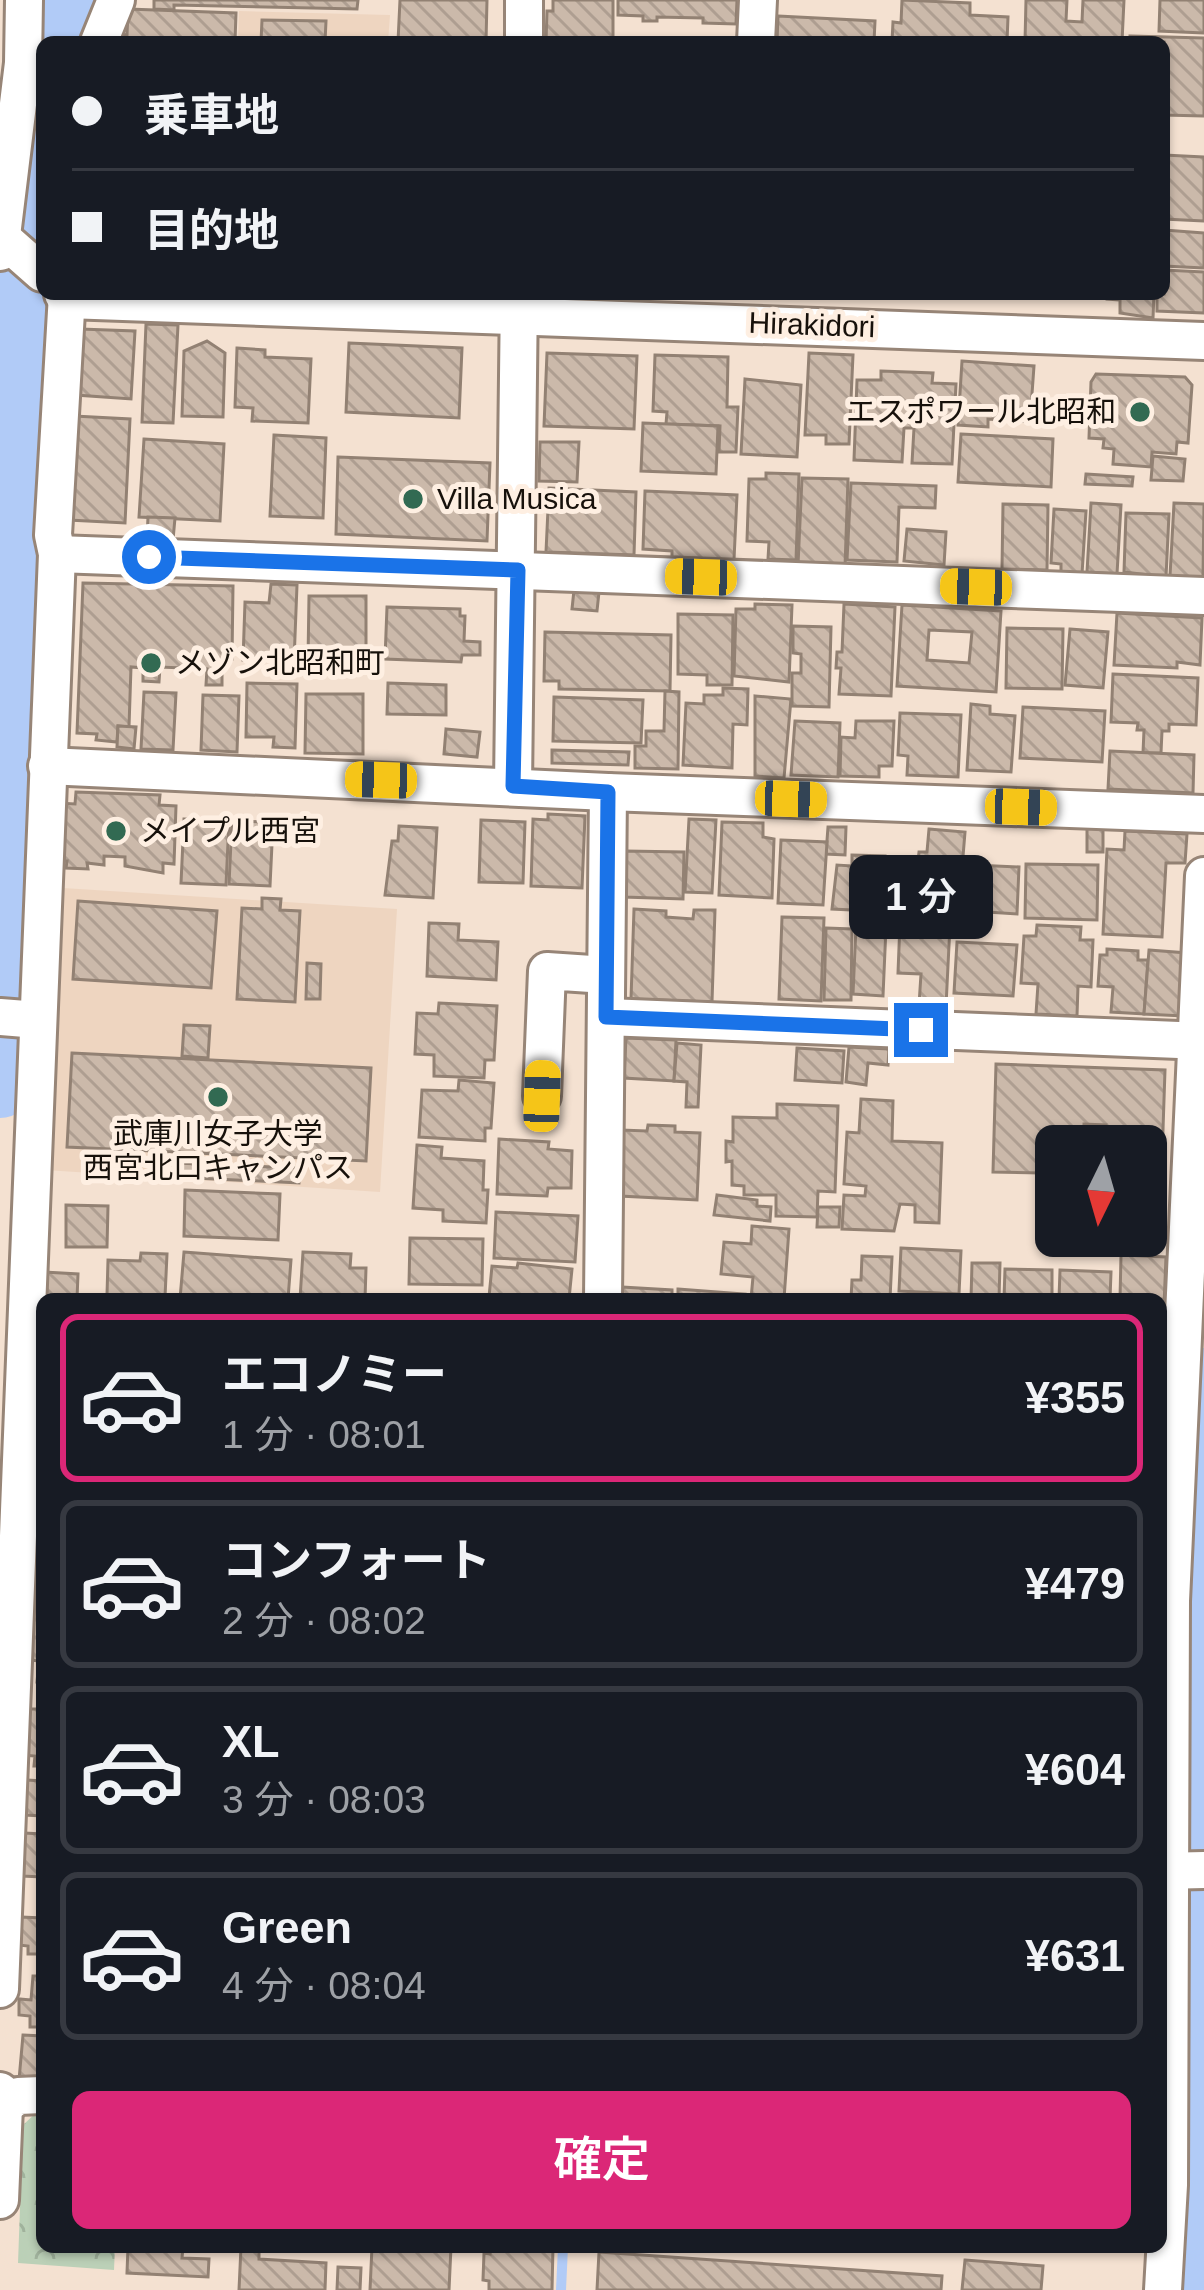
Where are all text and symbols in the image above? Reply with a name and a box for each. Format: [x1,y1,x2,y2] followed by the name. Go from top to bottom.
[144,90,279,141] text: 乗車地
[144,205,279,256] text: 目的地
[748,306,876,343] street label: Hirakidori
[846,395,1116,428] place label: エスポワール北昭和
[1127,399,1153,425] marker: エスポワール北昭和
[437,482,597,515] place label: Villa Musica
[400,486,426,512] marker: Villa Musica
[122,530,176,584] route start
[664,558,738,596] car
[939,568,1013,606] car
[175,646,385,679] place label: メゾン北昭和町
[138,650,164,676] marker: メゾン北昭和町
[344,761,418,799] car
[754,780,828,818] car
[984,788,1058,826] car
[140,814,320,847] place label: メイプル西宮
[103,818,129,844] marker: メイプル西宮
[849,856,993,940] callout: 1 分
[885,875,957,918] text: 1 分
[894,1003,948,1057] route end
[523,1059,561,1133] car
[205,1084,231,1110] marker: 武庫川女子大学 西宮北口キャンパス
[83,1117,353,1184] place label: 武庫川女子大学 西宮北口キャンパス
[1035,1125,1167,1257] north arrow
[1035,1125,1167,1257] map controls
[78,1344,186,1452] icon: car
[222,1349,447,1400] text: エコノミー
[1025,1372,1125,1423] text: ¥355
[222,1413,426,1456] text: 1 分 · 08:01
[78,1530,186,1638] icon: car
[222,1535,491,1586] text: コンフォート
[1025,1558,1125,1609] text: ¥479
[222,1599,426,1642] text: 2 分 · 08:02
[78,1716,186,1824] icon: car
[222,1716,280,1767] text: XL
[1025,1744,1125,1795] text: ¥604
[222,1778,426,1821] text: 3 分 · 08:03
[78,1902,186,2010] icon: car
[222,1902,352,1953] text: Green
[1025,1930,1125,1981] text: ¥631
[222,1964,426,2007] text: 4 分 · 08:04
[72,2091,1131,2229] button: 確定

